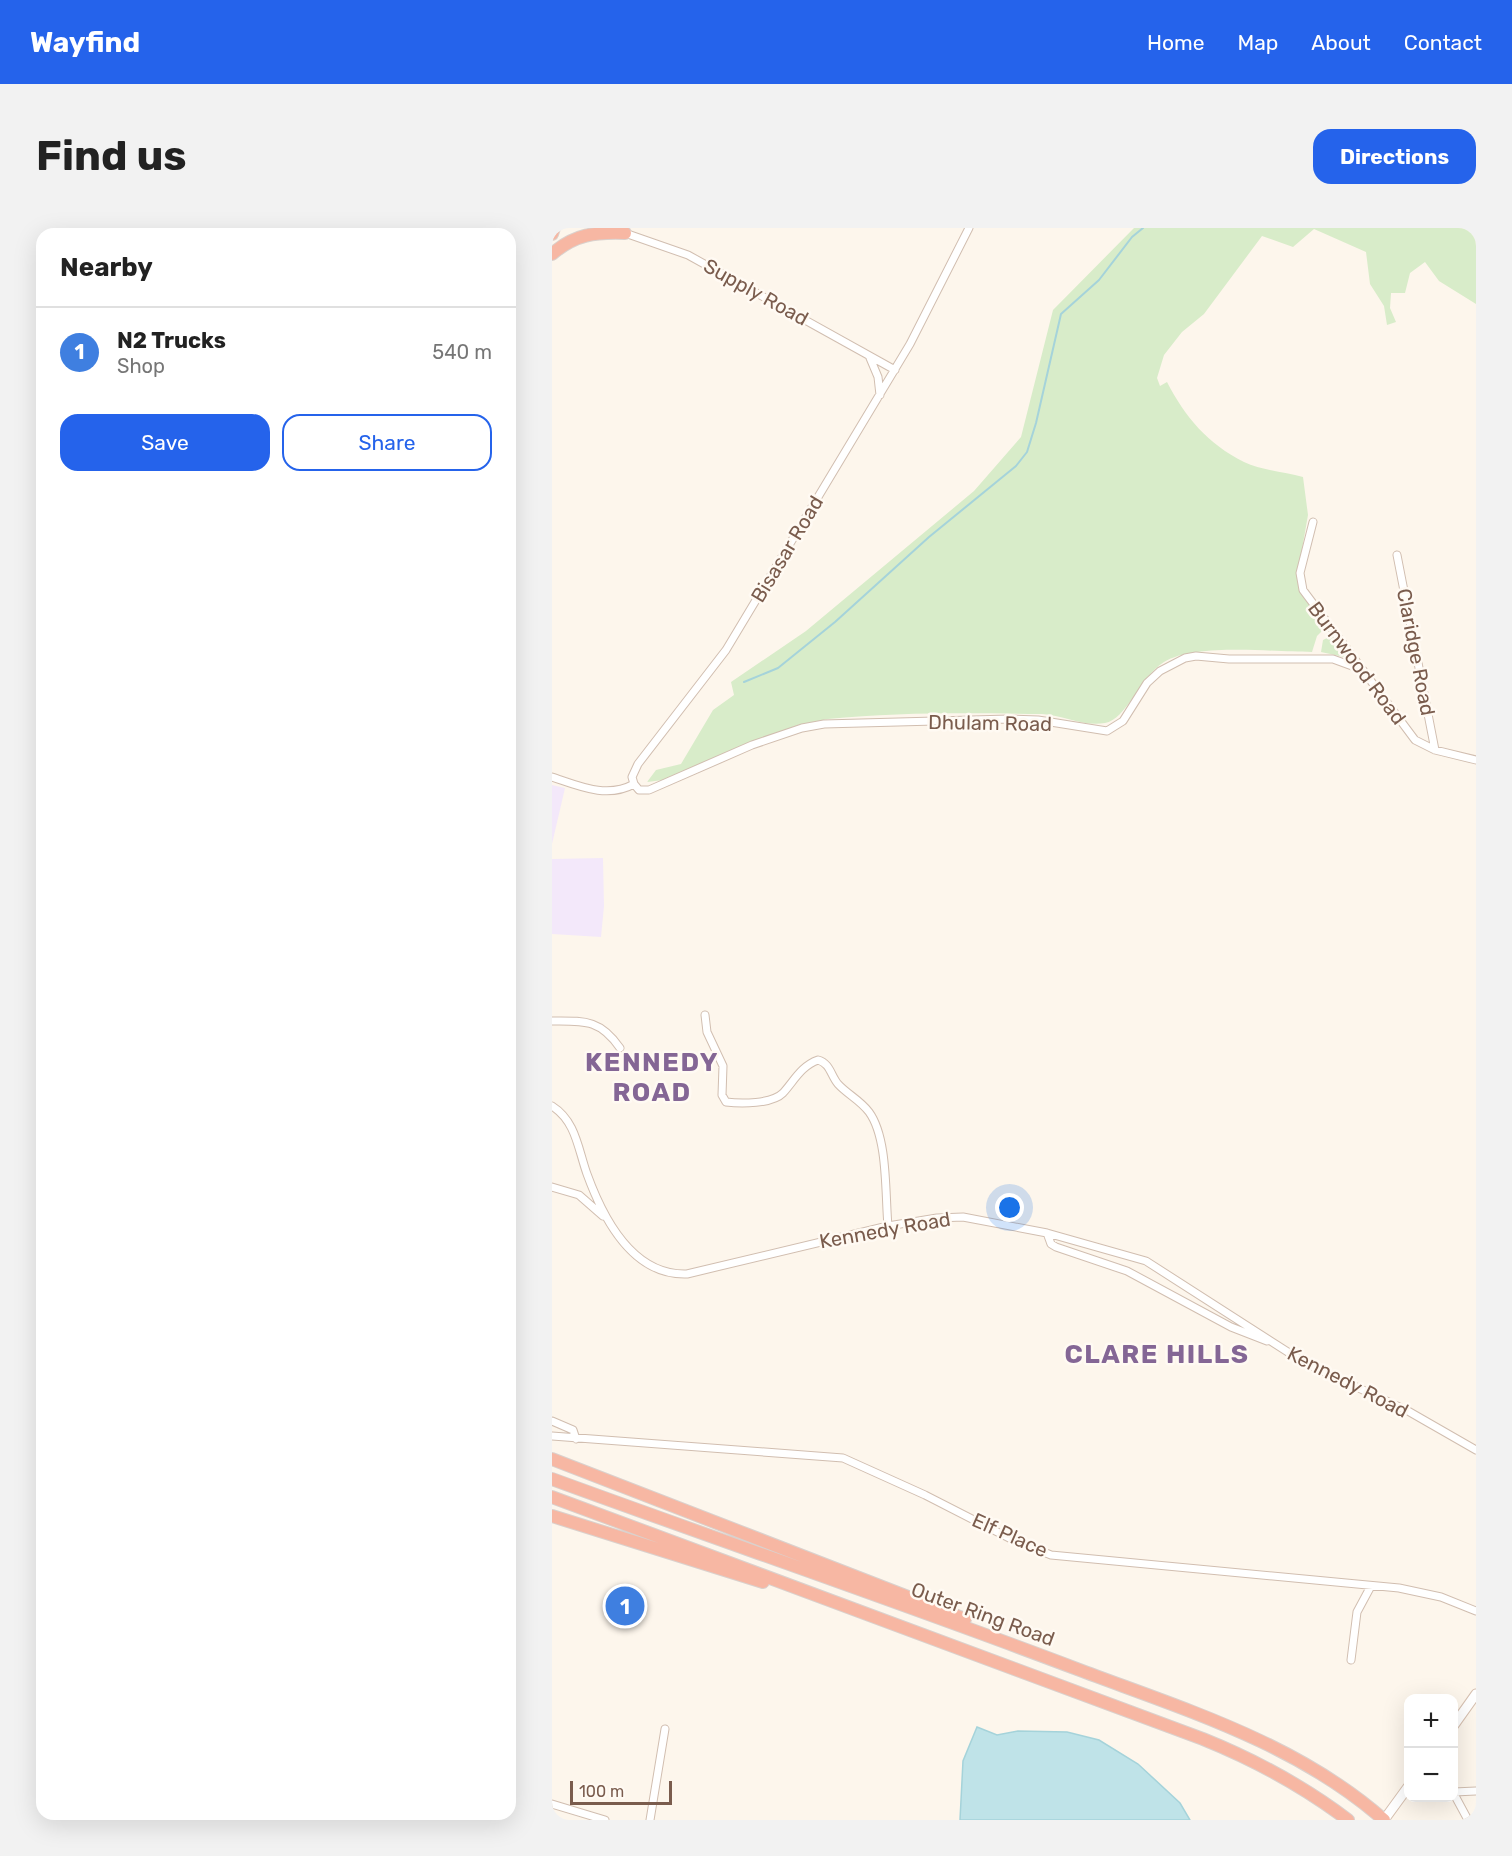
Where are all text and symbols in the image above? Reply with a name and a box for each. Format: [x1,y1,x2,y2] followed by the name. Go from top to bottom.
[30,26,140,59] text: Wayfind
[1147,30,1204,55] text: Home
[1237,30,1278,55] text: Map
[1311,30,1371,55] text: About
[1404,30,1482,55] text: Contact
[1313,129,1476,184] button: Directions
[36,131,187,181] text: Find us
[60,252,153,283] text: Nearby
[699,253,813,331] street label: Supply Road
[117,327,226,354] text: N2 Trucks
[75,340,84,364] text: 1
[432,340,492,364] text: 540 m
[117,354,165,378] text: Shop
[60,414,270,471] button: Save
[282,414,492,471] button: Share
[746,491,828,607] street label: Bisasar Road
[1392,586,1440,718] street label: Claridge Road
[1303,597,1411,729] street label: Burnwood Road
[928,710,1052,736] street label: Dhulam Road
[585,1047,719,1108] district label: KENNEDY ROAD
[995,1193,1024,1222] your location
[818,1207,952,1253] street label: Kennedy Road
[1064,1339,1250,1370] district label: CLARE HILLS
[1283,1341,1413,1423] street label: Kennedy Road
[969,1508,1051,1562] street label: Elf Place
[908,1577,1058,1651] street label: Outer Ring Road
[606,1584,644,1628] pin: 1
[1404,1694,1458,1802] map controls
[1404,1694,1458,1748] button: +
[1404,1748,1458,1802] button: −
[570,1778,672,1806] scale bar
[579,1782,624,1801] text: 100 m

